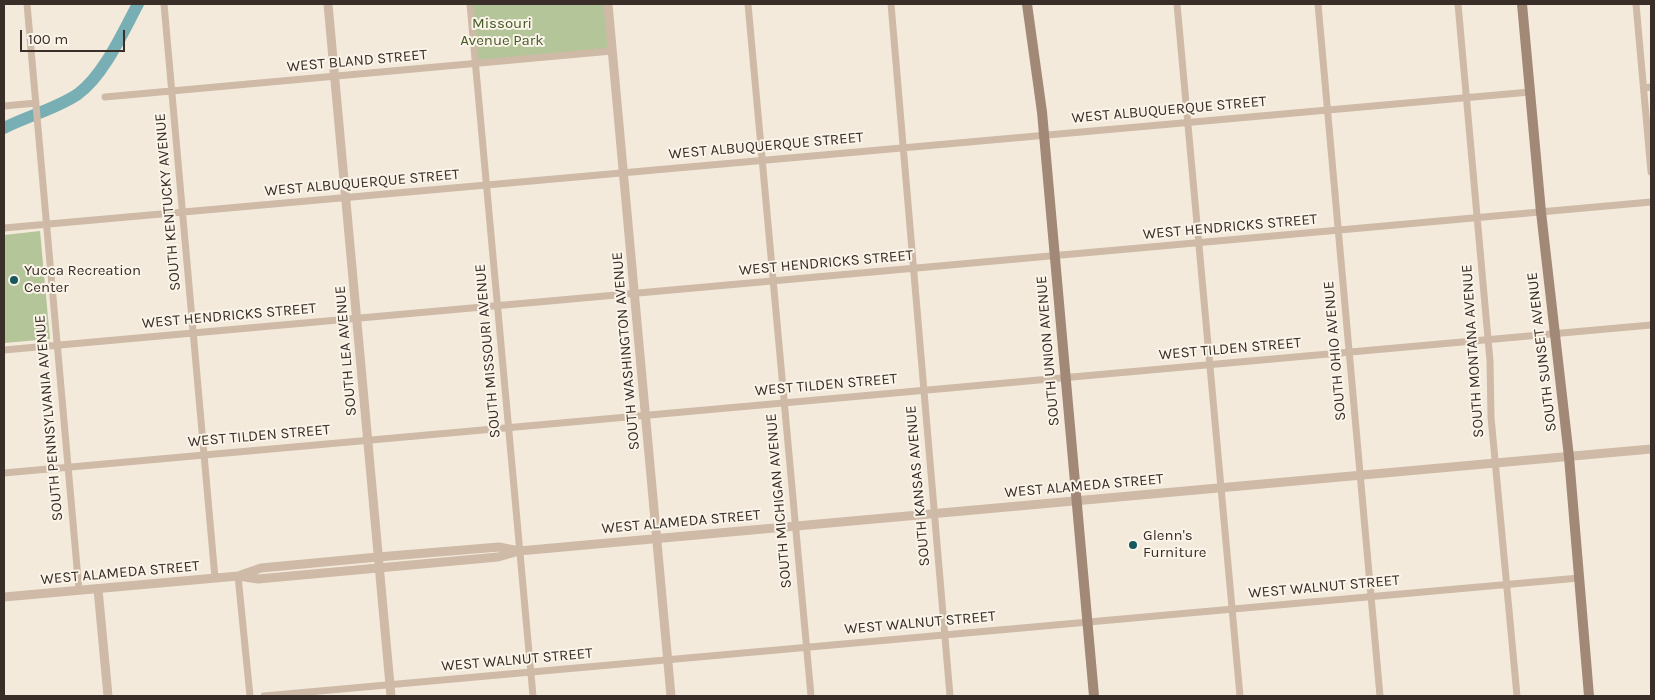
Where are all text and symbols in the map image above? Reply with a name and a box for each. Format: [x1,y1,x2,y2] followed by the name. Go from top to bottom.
[460,15,544,50] park label: Missouri Avenue Park
[22,20,128,52] scale bar
[28,30,68,48] text: 100 m
[286,46,428,76] street label: WEST BLAND STREET
[1071,93,1267,127] street label: WEST ALBUQUERQUE STREET
[151,112,185,292] street label: SOUTH KENTUCKY AVENUE
[668,129,864,163] street label: WEST ALBUQUERQUE STREET
[264,166,460,200] street label: WEST ALBUQUERQUE STREET
[1142,210,1318,244] street label: WEST HENDRICKS STREET
[738,246,914,280] street label: WEST HENDRICKS STREET
[608,251,644,451] street label: SOUTH WASHINGTON AVENUE
[24,262,141,297] place label: Yucca Recreation Center
[471,263,505,439] street label: SOUTH MISSOURI AVENUE
[1458,264,1488,438] street label: SOUTH MONTANA AVENUE
[1523,271,1561,433] street label: SOUTH SUNSET AVENUE
[8,274,20,286] marker: Yucca Recreation Center
[1032,275,1064,427] street label: SOUTH UNION AVENUE
[1320,280,1350,422] street label: SOUTH OHIO AVENUE
[331,285,361,417] street label: SOUTH LEA AVENUE
[141,299,317,333] street label: WEST HENDRICKS STREET
[31,314,67,522] street label: SOUTH PENNSYLVANIA AVENUE
[1158,334,1302,364] street label: WEST TILDEN STREET
[754,370,898,400] street label: WEST TILDEN STREET
[902,405,934,567] street label: SOUTH KANSAS AVENUE
[762,413,796,589] street label: SOUTH MICHIGAN AVENUE
[187,421,331,451] street label: WEST TILDEN STREET
[1004,470,1164,502] street label: WEST ALAMEDA STREET
[601,506,761,538] street label: WEST ALAMEDA STREET
[1143,527,1206,562] place label: Glenn's Furniture
[1127,539,1139,551] marker: Glenn's Furniture
[40,557,200,589] street label: WEST ALAMEDA STREET
[1248,571,1400,603] street label: WEST WALNUT STREET
[844,607,996,639] street label: WEST WALNUT STREET
[441,644,593,676] street label: WEST WALNUT STREET

